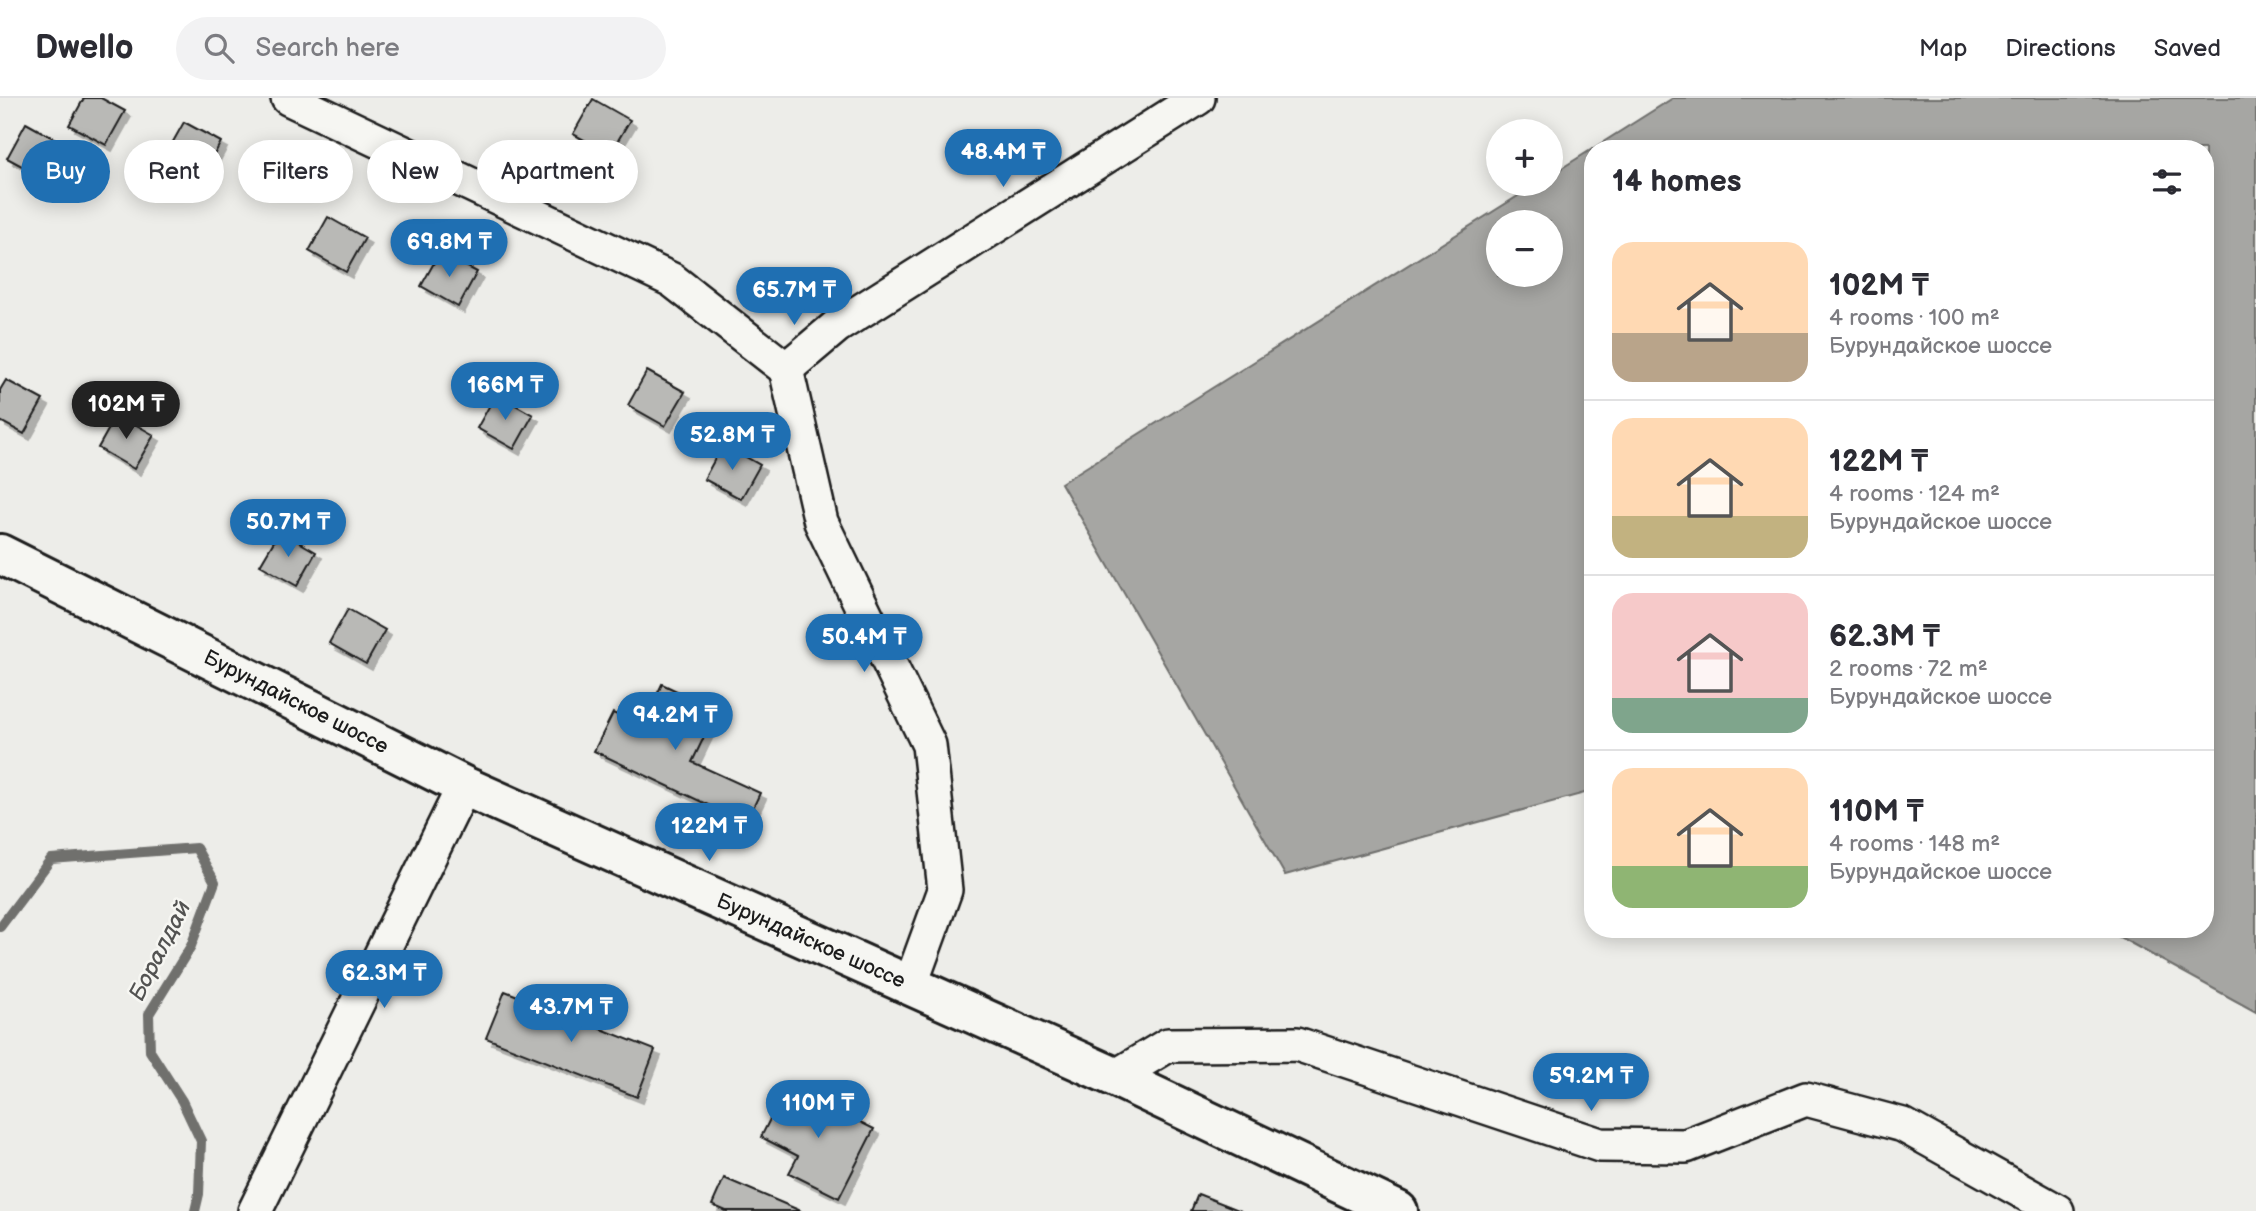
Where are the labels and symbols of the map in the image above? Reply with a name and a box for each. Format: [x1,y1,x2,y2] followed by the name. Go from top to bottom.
[938,130,1068,189] pin: 48.4M ₸
[384,220,514,279] pin: 69.8M ₸
[729,268,859,327] pin: 65.7M ₸
[448,362,562,422] pin: 166M ₸
[69,382,183,441] pin: 102M ₸
[667,412,797,472] pin: 52.8M ₸
[223,500,353,559] pin: 50.7M ₸
[799,614,929,674] pin: 50.4M ₸
[200,645,393,760] street label: Бурундайское шоссе
[610,692,740,752] pin: 94.2M ₸
[652,804,766,863] pin: 122M ₸
[713,888,909,994] street label: Бурундайское шоссе
[123,896,197,1006] water label: Боралдай
[319,950,449,1010] pin: 62.3M ₸
[506,984,636,1044] pin: 43.7M ₸
[1526,1054,1656,1113] pin: 59.2M ₸
[761,1080,875,1140] pin: 110M ₸

